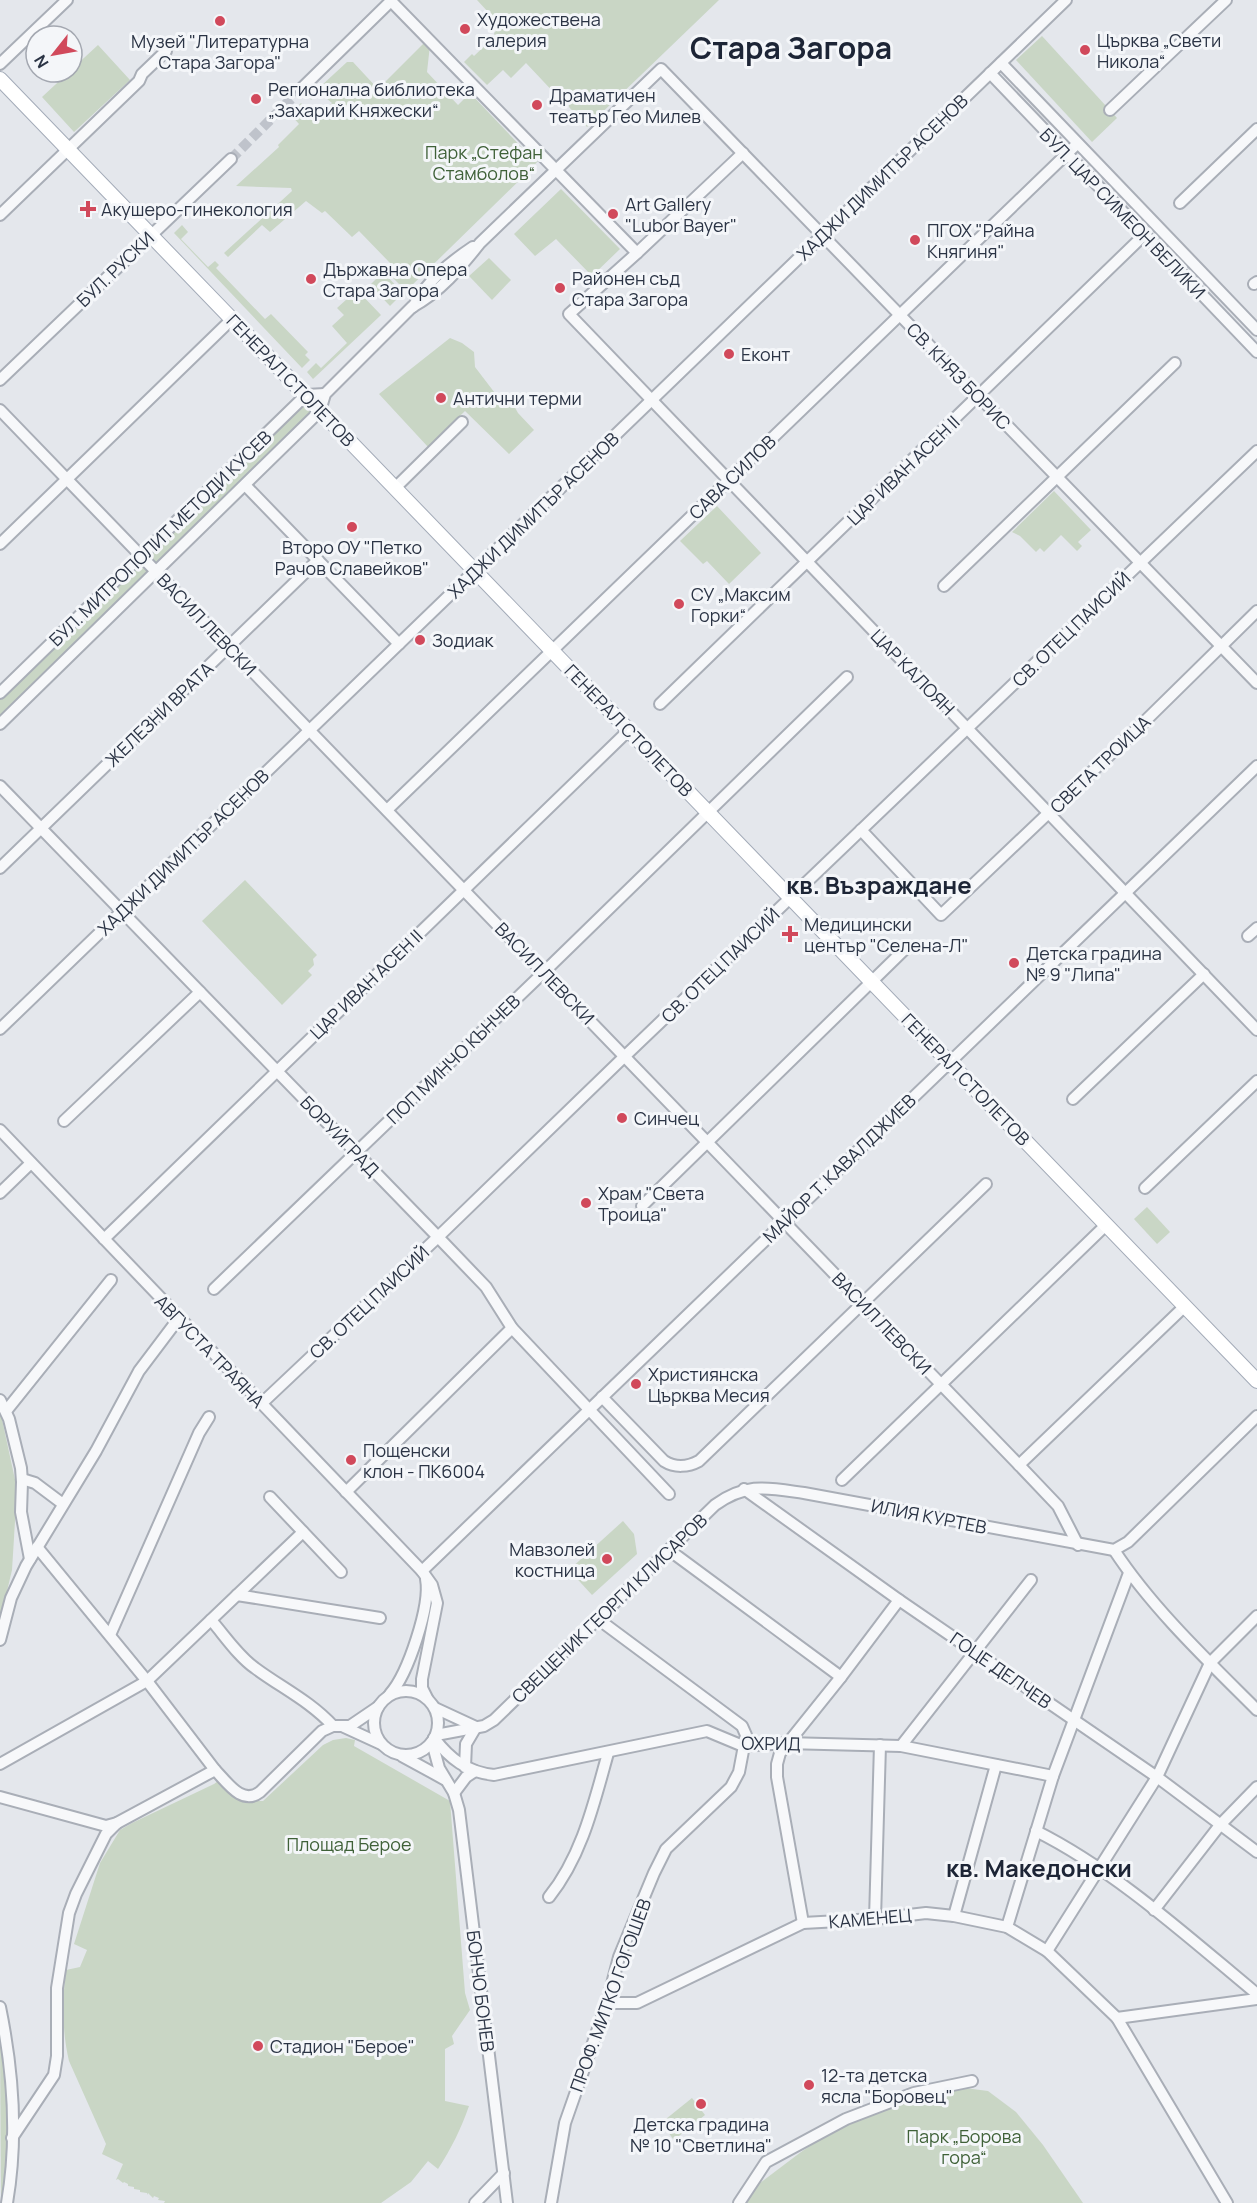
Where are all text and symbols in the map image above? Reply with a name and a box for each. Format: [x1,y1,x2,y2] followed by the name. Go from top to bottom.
[477,7,601,52] place label: Художествена галерия
[213,14,227,28] marker: Музей "Литературна Стара Загора"
[458,22,472,36] marker: Художествена галерия
[24,24,84,84] north arrow
[690,27,892,68] district label: Стара Загора
[1097,28,1221,73] place label: Църква „Свети Никола“
[131,29,309,74] place label: Музей "Литературна Стара Загора"
[1078,43,1092,57] marker: Църква „Свети Никола“
[29,51,54,72] text: N
[268,77,475,122] place label: Регионална библиотека „Захарий Княжески“
[549,83,701,128] place label: Драматичен театър Гео Милев
[791,89,973,265] street label: ХАДЖИ ДИМИТЪР АСЕНОВ
[249,92,263,106] marker: Регионална библиотека „Захарий Княжески“
[530,98,544,112] marker: Драматичен театър Гео Милев
[1035,122,1211,304] street label: БУЛ. ЦАР СИМЕОН ВЕЛИКИ
[425,140,543,185] park label: Парк „Стефан Стамболов“
[625,192,737,237] place label: Art Gallery "Lubor Bayer"
[101,197,293,221] place label: Акушеро-гинекология
[79,200,97,218] marker: Акушеро-гинекология
[606,207,620,221] marker: Art Gallery "Lubor Bayer"
[927,218,1034,263] place label: ПГОХ "Райна Княгиня"
[71,226,159,312] street label: БУЛ. РУСКИ
[908,233,922,247] marker: ПГОХ "Райна Княгиня"
[323,257,467,302] place label: Държавна Опера Стара Загора
[572,266,688,311] place label: Районен съд Стара Загора
[304,272,318,286] marker: Държавна Опера Стара Загора
[553,281,567,295] marker: Районен съд Стара Загора
[222,309,360,451] street label: ГЕНЕРАЛ СТОЛЕТОВ
[902,317,1016,435] street label: СВ. КНЯЗ БОРИС
[741,342,790,366] place label: Еконт
[722,347,736,361] marker: Еконт
[453,386,582,410] place label: Антични терми
[434,391,448,405] marker: Антични терми
[841,410,965,530] street label: ЦАР ИВАН АСЕН II
[43,425,277,651] street label: БУЛ. МИТРОПОЛИТ МЕТОДИ КУСЕВ
[442,427,624,603] street label: ХАДЖИ ДИМИТЪР АСЕНОВ
[683,430,781,524] street label: САВА СИЛОВ
[345,520,359,534] marker: Второ ОУ "Петко Рачов Славейков"
[275,535,429,580] place label: Второ ОУ "Петко Рачов Славейков"
[1007,566,1135,692] street label: СВ. ОТЕЦ ПАИСИЙ
[152,568,262,680] street label: ВАСИЛ ЛЕВСКИ
[691,582,791,627] place label: СУ „Максим Горки“
[672,597,686,611] marker: СУ „Максим Горки“
[866,624,960,720] street label: ЦАР КАЛОЯН
[432,628,494,652] place label: Зодиак
[413,633,427,647] marker: Зодиак
[100,656,219,772] street label: ЖЕЛЕЗНИ ВРАТА
[560,659,698,801] street label: ГЕНЕРАЛ СТОЛЕТОВ
[1045,710,1156,818] street label: СВЕТА ТРОИЦА
[92,764,274,940] street label: ХАДЖИ ДИМИТЪР АСЕНОВ
[786,868,972,901] district label: кв. Възраждане
[656,902,784,1028] street label: СВ. ОТЕЦ ПАИСИЙ
[804,912,969,957] place label: Медицински център "Селена-Л"
[490,917,600,1029] street label: ВАСИЛ ЛЕВСКИ
[304,924,428,1044] street label: ЦАР ИВАН АСЕН II
[781,925,799,943] marker: Медицински център "Селена-Л"
[1026,941,1162,986] place label: Детска градина № 9 "Липа"
[1007,956,1021,970] marker: Детска градина № 9 "Липа"
[381,989,525,1129] street label: ПОП МИНЧО КЪНЧЕВ
[897,1008,1035,1150] street label: ГЕНЕРАЛ СТОЛЕТОВ
[757,1088,921,1248] street label: МАЙОР Т. КАВАЛДЖИЕВ
[295,1090,385,1182] street label: БОРУЙГРАД
[634,1106,699,1130] place label: Синчец
[615,1111,629,1125] marker: Синчец
[598,1181,704,1226] place label: Храм "Света Троица"
[579,1196,593,1210] marker: Храм "Света Троица"
[304,1240,434,1364] street label: СВ. ОТЕЦ ПАИСИЙ
[827,1267,937,1379] street label: ВАСИЛ ЛЕВСКИ
[150,1289,271,1413] street label: АВГУСТА ТРАЯНА
[648,1362,770,1407] place label: Християнска Църква Месия
[629,1377,643,1391] marker: Християнска Църква Месия
[363,1438,485,1483] place label: Пощенски клон - ПК6004
[344,1453,358,1467] marker: Пощенски клон - ПК6004
[869,1493,989,1539] street label: ИЛИЯ КУРТЕВ
[506,1508,712,1708] street label: СВЕЩЕНИК ГЕОРГИ КЛИСАРОВ
[509,1537,595,1582] place label: Мавзолей костница
[600,1552,614,1566] marker: Мавзолей костница
[946,1626,1056,1714] street label: ГОЦЕ ДЕЛЧЕВ
[741,1730,801,1756] street label: ОХРИД
[287,1832,411,1856] park label: Площад Берое
[946,1851,1132,1884] district label: кв. Македонски
[564,1895,656,2095] street label: ПРОФ. МИТКО ГОГОШЕВ
[828,1902,912,1934] street label: КАМЕНЕЦ
[462,1929,500,2053] street label: БОНЧО БОНЕВ
[270,2034,415,2058] place label: Стадион "Берое"
[251,2039,265,2053] marker: Стадион "Берое"
[821,2063,953,2108] place label: 12-та детска ясла "Боровец"
[802,2078,816,2092] marker: 12-та детска ясла "Боровец"
[694,2097,708,2111] marker: Детска градина № 10 "Светлина"
[630,2112,772,2157] place label: Детска градина № 10 "Светлина"
[907,2124,1021,2169] park label: Парк „Борова гора“

